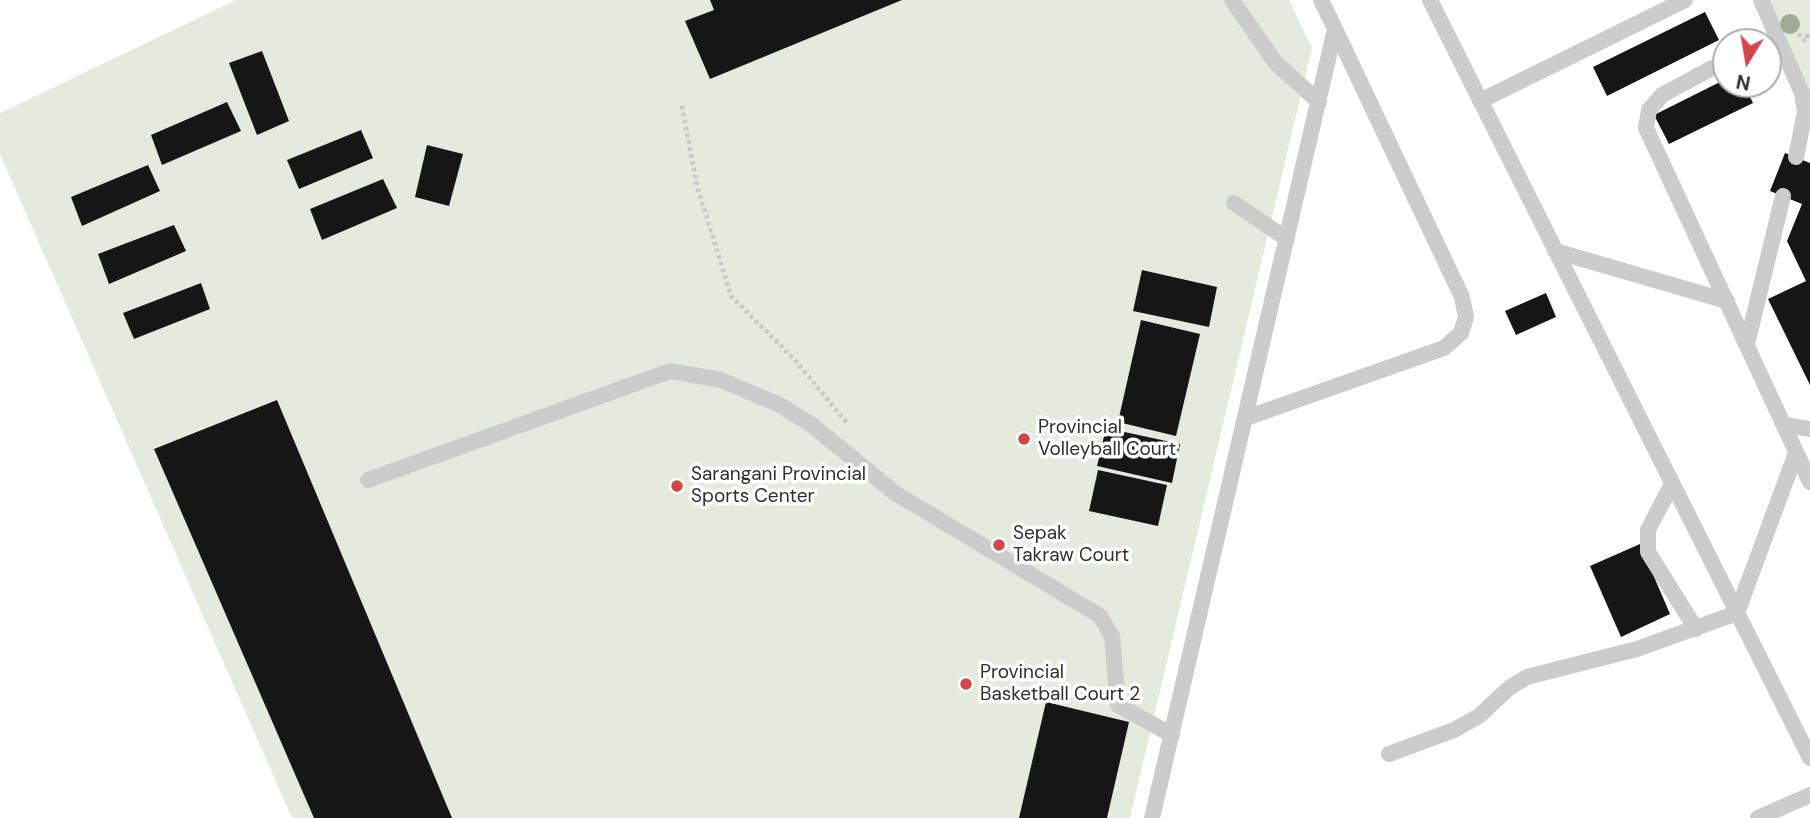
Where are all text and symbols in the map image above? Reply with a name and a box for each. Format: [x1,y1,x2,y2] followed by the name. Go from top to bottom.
[1712,28,1782,98] north arrow
[1734,69,1752,96] text: N
[1038,417,1176,461] place label: Provincial Volleyball Court
[1016,431,1032,447] marker: Provincial Volleyball Court
[691,464,866,508] place label: Sarangani Provincial Sports Center
[669,478,685,494] marker: Sarangani Provincial Sports Center
[1013,523,1129,567] place label: Sepak Takraw Court
[991,537,1007,553] marker: Sepak Takraw Court
[980,662,1140,706] place label: Provincial Basketball Court 2
[958,676,974,692] marker: Provincial Basketball Court 2

